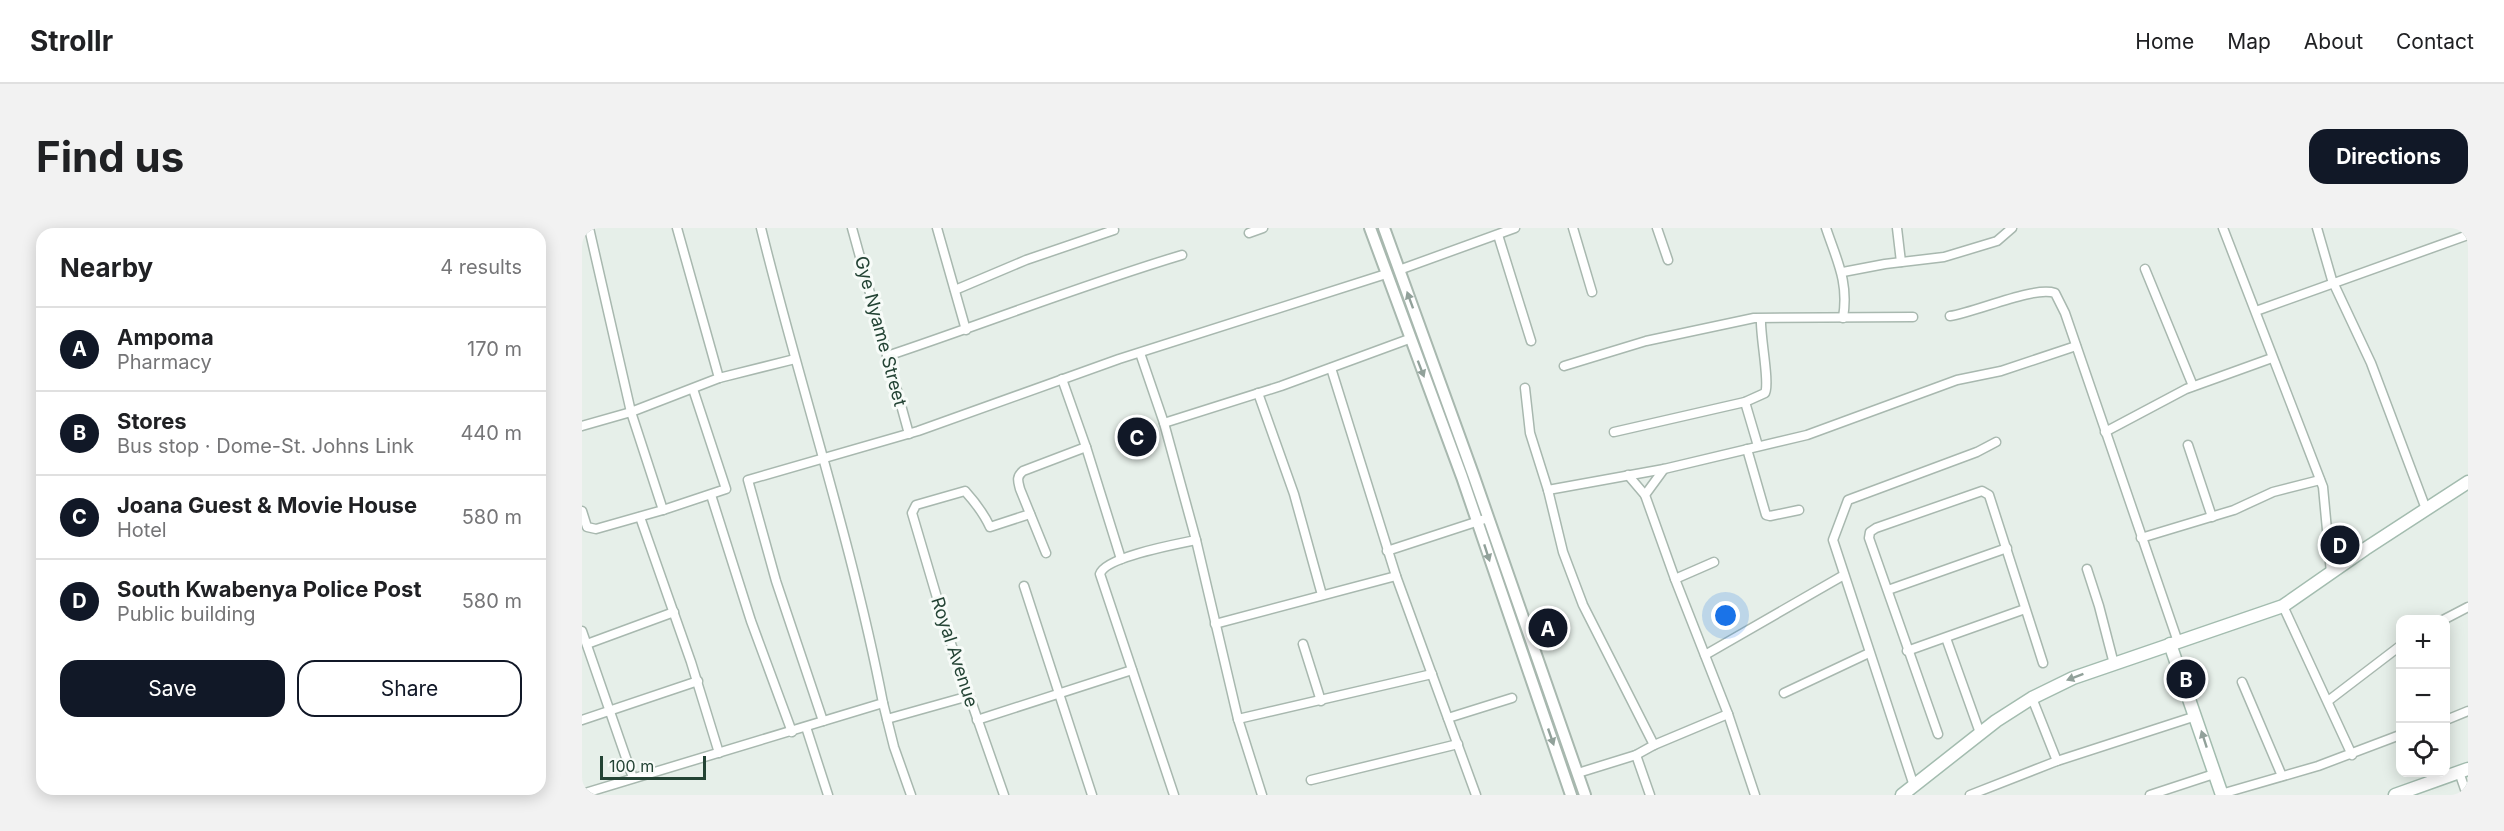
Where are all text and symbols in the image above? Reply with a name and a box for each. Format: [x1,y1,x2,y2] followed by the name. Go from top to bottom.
[30,24,113,58] text: Strollr
[2135,29,2194,54] text: Home
[2227,29,2271,54] text: Map
[2304,29,2363,54] text: About
[2396,29,2474,54] text: Contact
[2309,129,2468,184] button: Directions
[36,131,184,182] text: Find us
[60,252,153,283] text: Nearby
[851,254,911,409] street label: Gye Nyame Street
[440,255,522,279] text: 4 results
[1405,291,1414,309] one-way arrow
[117,324,214,350] text: Ampoma
[72,337,87,361] text: A
[467,337,522,361] text: 170 m
[117,350,212,374] text: Pharmacy
[1416,360,1426,378] one-way arrow
[117,408,187,434] text: Stores
[1118,414,1156,460] pin: C
[73,421,86,445] text: B
[460,421,522,445] text: 440 m
[117,434,414,458] text: Bus stop · Dome-St. Johns Link
[117,492,417,518] text: Joana Guest & Movie House
[72,505,87,529] text: C
[462,505,522,529] text: 580 m
[117,518,167,542] text: Hotel
[2320,522,2360,568] pin: D
[1483,544,1492,562] one-way arrow
[117,576,421,602] text: South Kwabenya Police Post
[72,589,87,613] text: D
[462,589,522,613] text: 580 m
[927,594,983,710] street label: Royal Avenue
[1711,601,1740,630] your location
[117,602,256,626] text: Public building
[1528,606,1568,650] pin: A
[2396,615,2450,777] map controls
[2396,615,2450,669] button: +
[2166,656,2206,702] pin: B
[60,660,285,717] button: Save
[297,660,522,717] button: Share
[2396,669,2450,723] button: −
[2066,673,2084,683] one-way arrow
[2396,723,2450,777] button: locate
[1547,728,1556,746] one-way arrow
[2198,730,2208,748] one-way arrow
[600,753,706,780] scale bar
[609,756,654,776] text: 100 m

